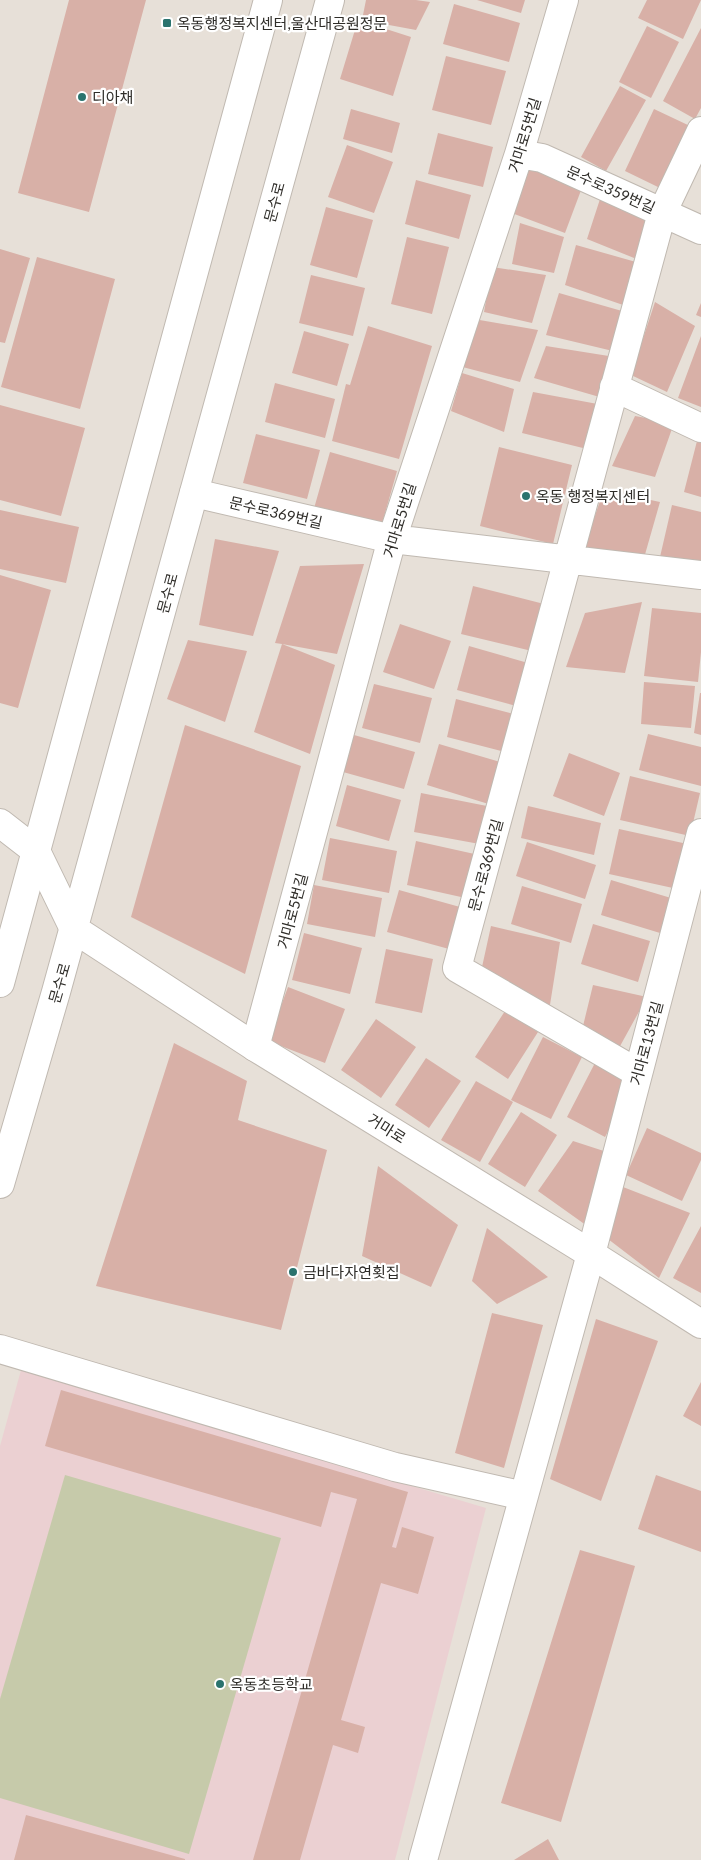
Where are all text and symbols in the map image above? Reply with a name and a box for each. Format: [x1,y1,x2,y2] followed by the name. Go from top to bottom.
[177,14,387,32] place label: 옥동행정복지센터,울산대공원정문
[161,17,173,29] marker: 옥동행정복지센터,울산대공원정문
[92,88,133,106] place label: 디아채
[76,91,88,103] marker: 디아채
[504,95,544,175] street label: 거마로5번길
[564,161,658,217] street label: 문수로359번길
[260,180,288,224] street label: 문수로
[379,480,419,560] street label: 거마로5번길
[536,487,650,505] place label: 옥동 행정복지센터
[520,490,532,502] marker: 옥동 행정복지센터
[228,493,324,531] street label: 문수로369번길
[153,571,181,615] street label: 문수로
[464,817,506,913] street label: 문수로369번길
[273,871,311,951] street label: 거마로5번길
[45,961,73,1005] street label: 문수로
[626,999,666,1087] street label: 거마로13번길
[365,1109,409,1147] street label: 거마로
[303,1263,400,1281] place label: 금바다자연횟집
[287,1266,299,1278] marker: 금바다자연횟집
[230,1675,313,1693] place label: 옥동초등학교
[214,1678,226,1690] marker: 옥동초등학교

